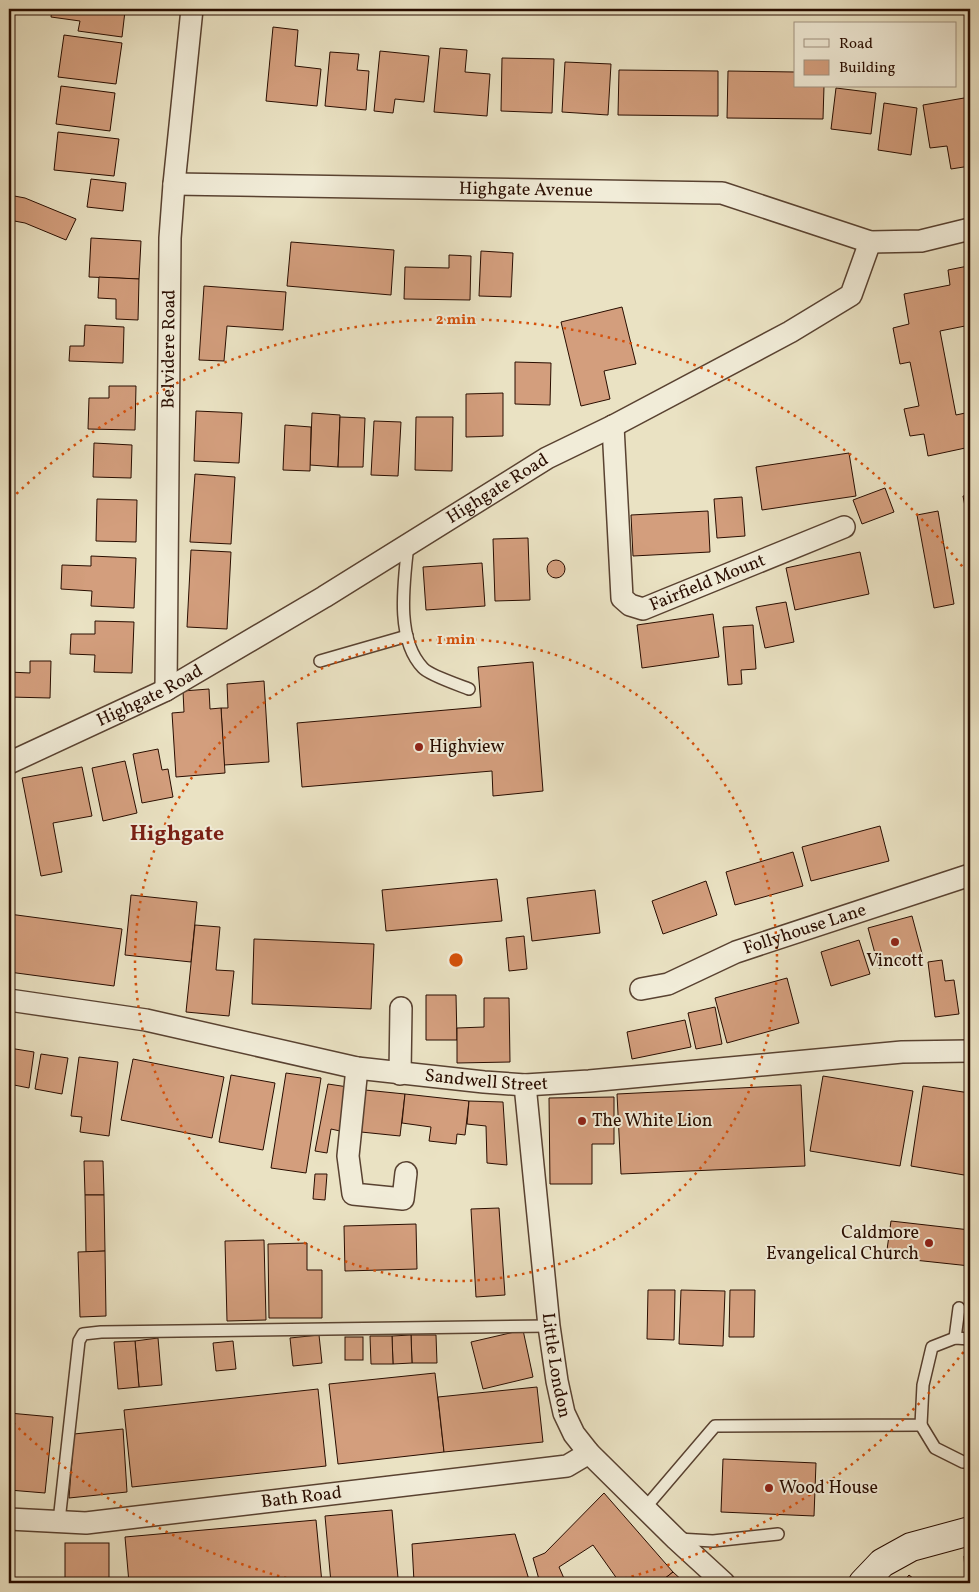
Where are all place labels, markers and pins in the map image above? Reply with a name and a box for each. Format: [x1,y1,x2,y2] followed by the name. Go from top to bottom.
[429,735,504,760] place label: Highview
[413,741,425,753] marker: Highview
[889,936,901,948] marker: Vincott
[866,949,924,974] place label: Vincott
[447,951,465,969] centre of rings
[592,1109,713,1134] place label: The White Lion
[576,1115,588,1127] marker: The White Lion
[766,1221,919,1267] place label: Caldmore Evangelical Church
[923,1237,935,1249] marker: Caldmore Evangelical Church
[779,1476,878,1501] place label: Wood House
[763,1482,775,1494] marker: Wood House

